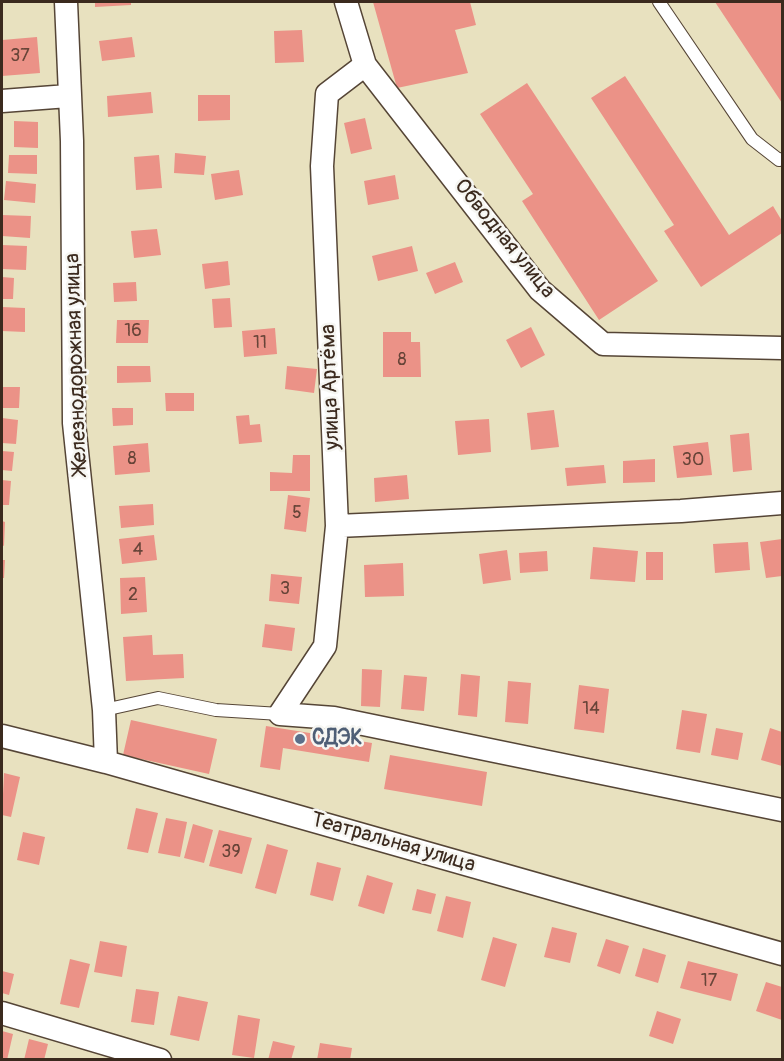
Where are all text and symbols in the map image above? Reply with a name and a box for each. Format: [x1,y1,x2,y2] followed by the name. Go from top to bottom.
[10,45,30,67] house number: 37
[448,174,560,304] street label: Обводная улица
[61,253,93,475] street label: Железнодорожная улица
[124,320,142,342] house number: 16
[316,324,346,450] street label: улица Артёма
[253,332,267,354] house number: 11
[397,349,407,371] house number: 8
[127,448,137,470] house number: 8
[682,449,704,471] house number: 30
[292,502,302,524] house number: 5
[133,539,143,561] house number: 4
[280,578,290,600] house number: 3
[128,584,138,606] house number: 2
[582,698,600,720] house number: 14
[312,726,362,752] place label: СДЭК
[293,732,307,746] marker: СДЭК
[308,808,478,878] street label: Театральная улица
[221,841,241,863] house number: 39
[701,970,717,992] house number: 17

